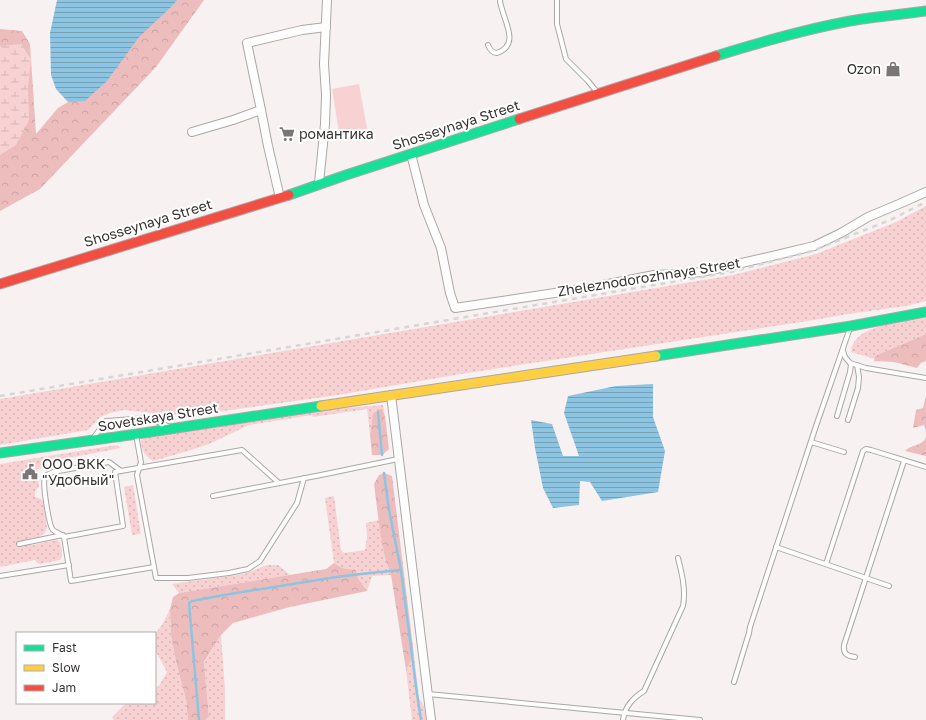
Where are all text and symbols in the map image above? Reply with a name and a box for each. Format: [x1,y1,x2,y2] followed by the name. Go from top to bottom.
[847,60,881,77] place label: Ozon
[884,60,902,78] shop icon: Ozon
[390,96,522,153] street label: Shosseynaya Street
[278,125,296,143] supermarket icon: романтика
[299,125,374,142] place label: романтика
[82,195,214,250] street label: Shosseynaya Street
[556,254,741,299] street label: Zheleznodorozhnaya Street
[97,399,219,434] street label: Sovetskaya Street
[42,455,114,488] place label: ООО ВКК "Удобный"
[21,463,39,481] public building icon: ООО ВКК "Удобный"
[16,632,156,704] legend
[52,640,77,655] text: Fast
[52,660,80,675] text: Slow
[52,680,76,695] text: Jam

